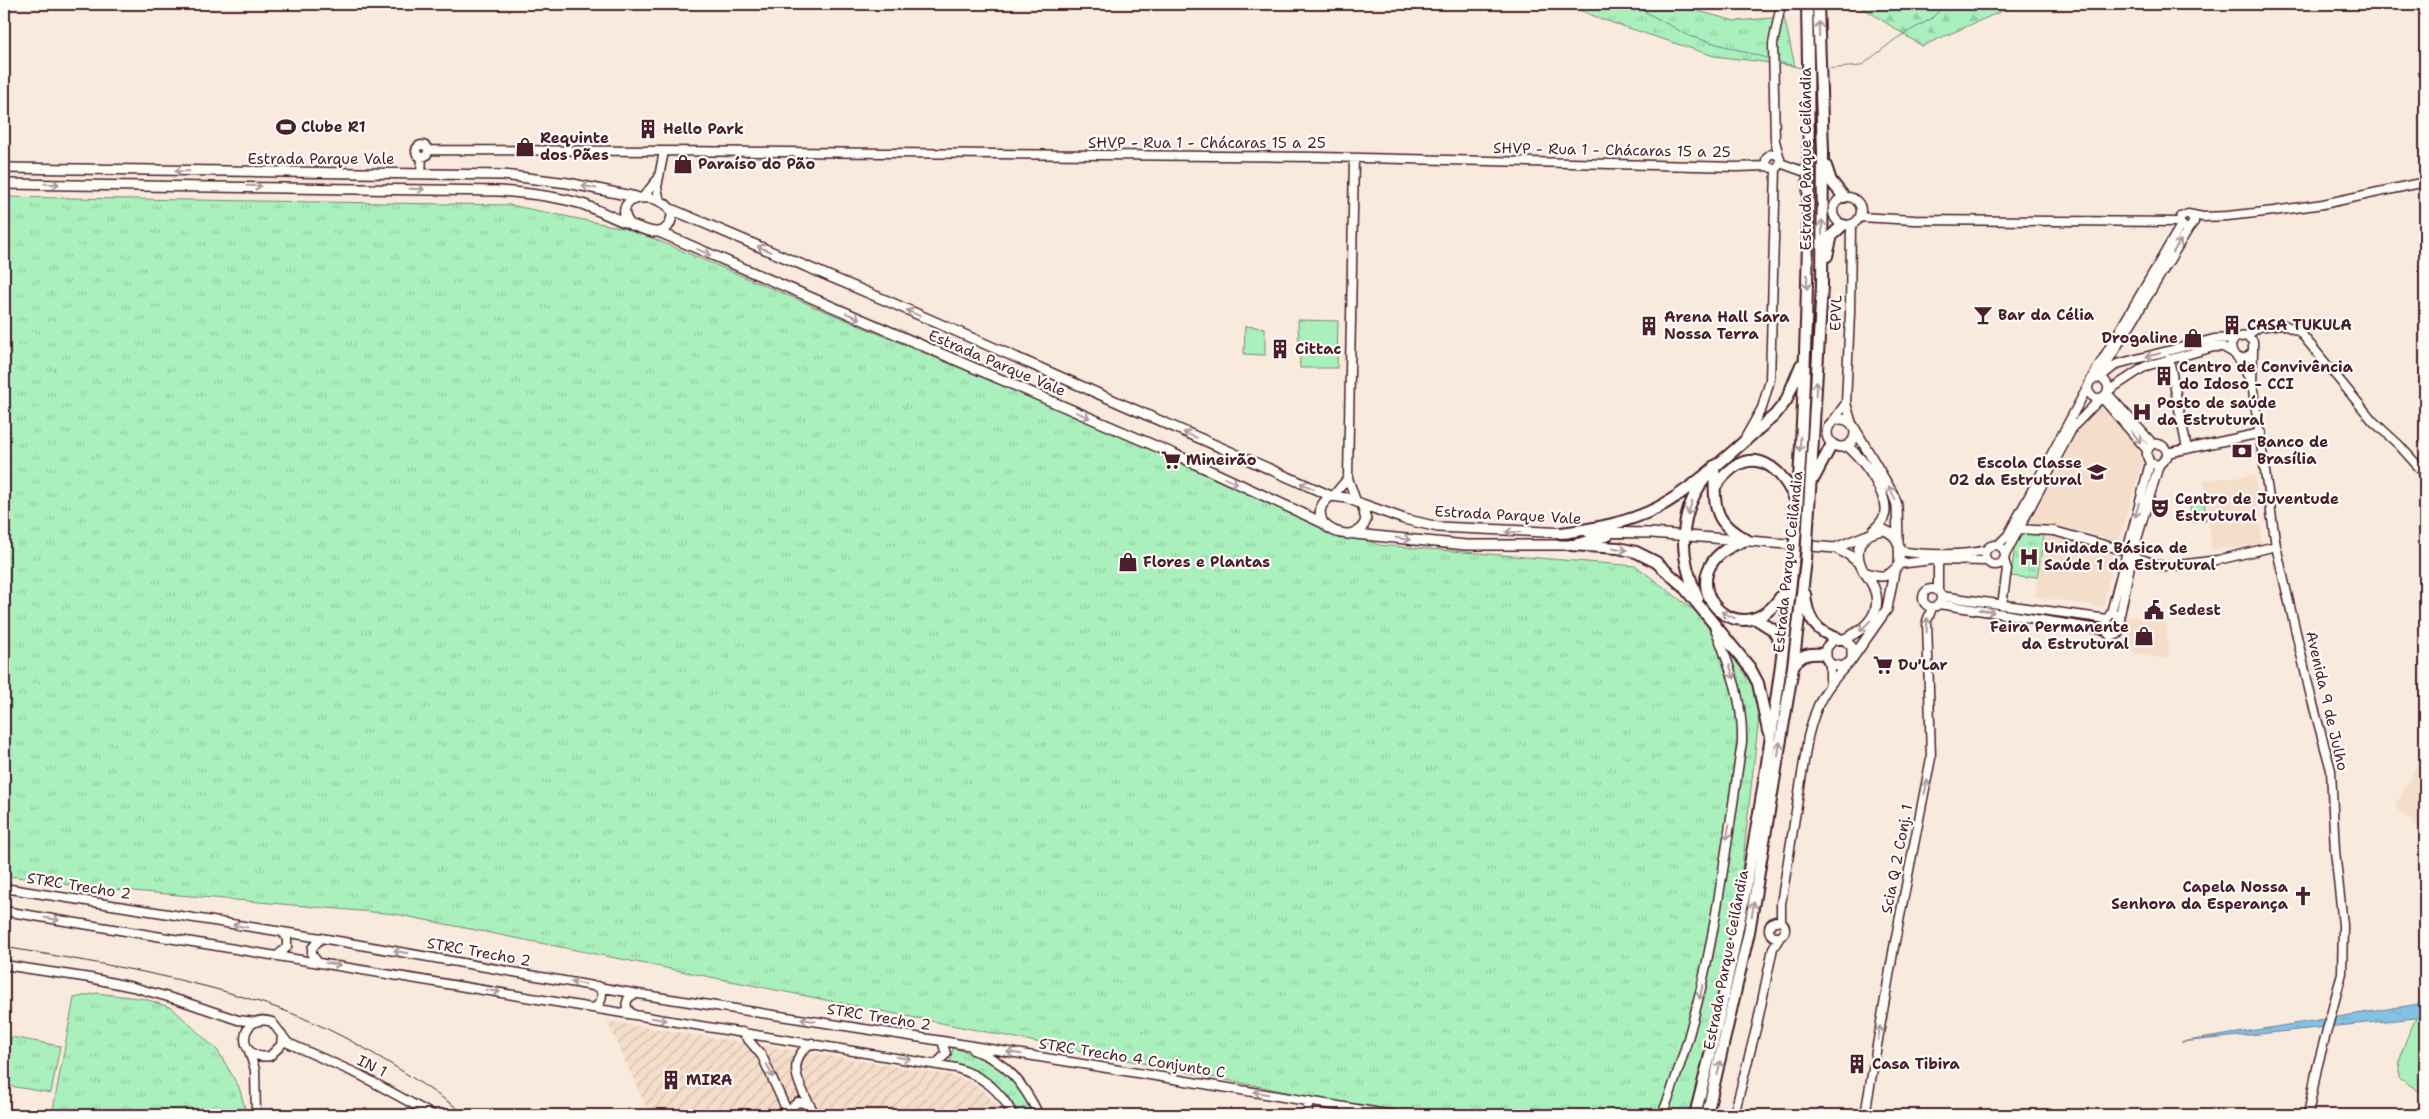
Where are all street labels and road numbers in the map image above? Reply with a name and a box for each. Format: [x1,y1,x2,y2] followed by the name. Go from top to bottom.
[1796,67,1816,251] street label: Estrada Parque Ceilândia
[1088,133,1326,153] street label: SHVP - Rua 1 - Chácaras 15 a 25
[1493,138,1731,162] street label: SHVP - Rua 1 - Chácaras 15 a 25
[247,149,395,169] street label: Estrada Parque Vale
[1825,295,1847,331] street label: EPVL
[925,325,1069,401] street label: Estrada Parque Vale
[1768,469,1808,654] street label: Estrada Parque Ceilândia
[1434,501,1582,529] street label: Estrada Parque Vale
[2301,629,2353,773] street label: Avenida 9 de Julho
[1877,803,1917,915] street label: Scia Q 2 Conj. 1
[25,868,133,904] street label: STRC Trecho 2
[1699,868,1753,1052] street label: Estrada Parque Ceilândia
[425,933,533,971] street label: STRC Trecho 2
[825,999,933,1035] street label: STRC Trecho 2
[1037,1033,1227,1083] street label: STRC Trecho 4 Conjunto C
[354,1050,390,1082] street label: IN 1

